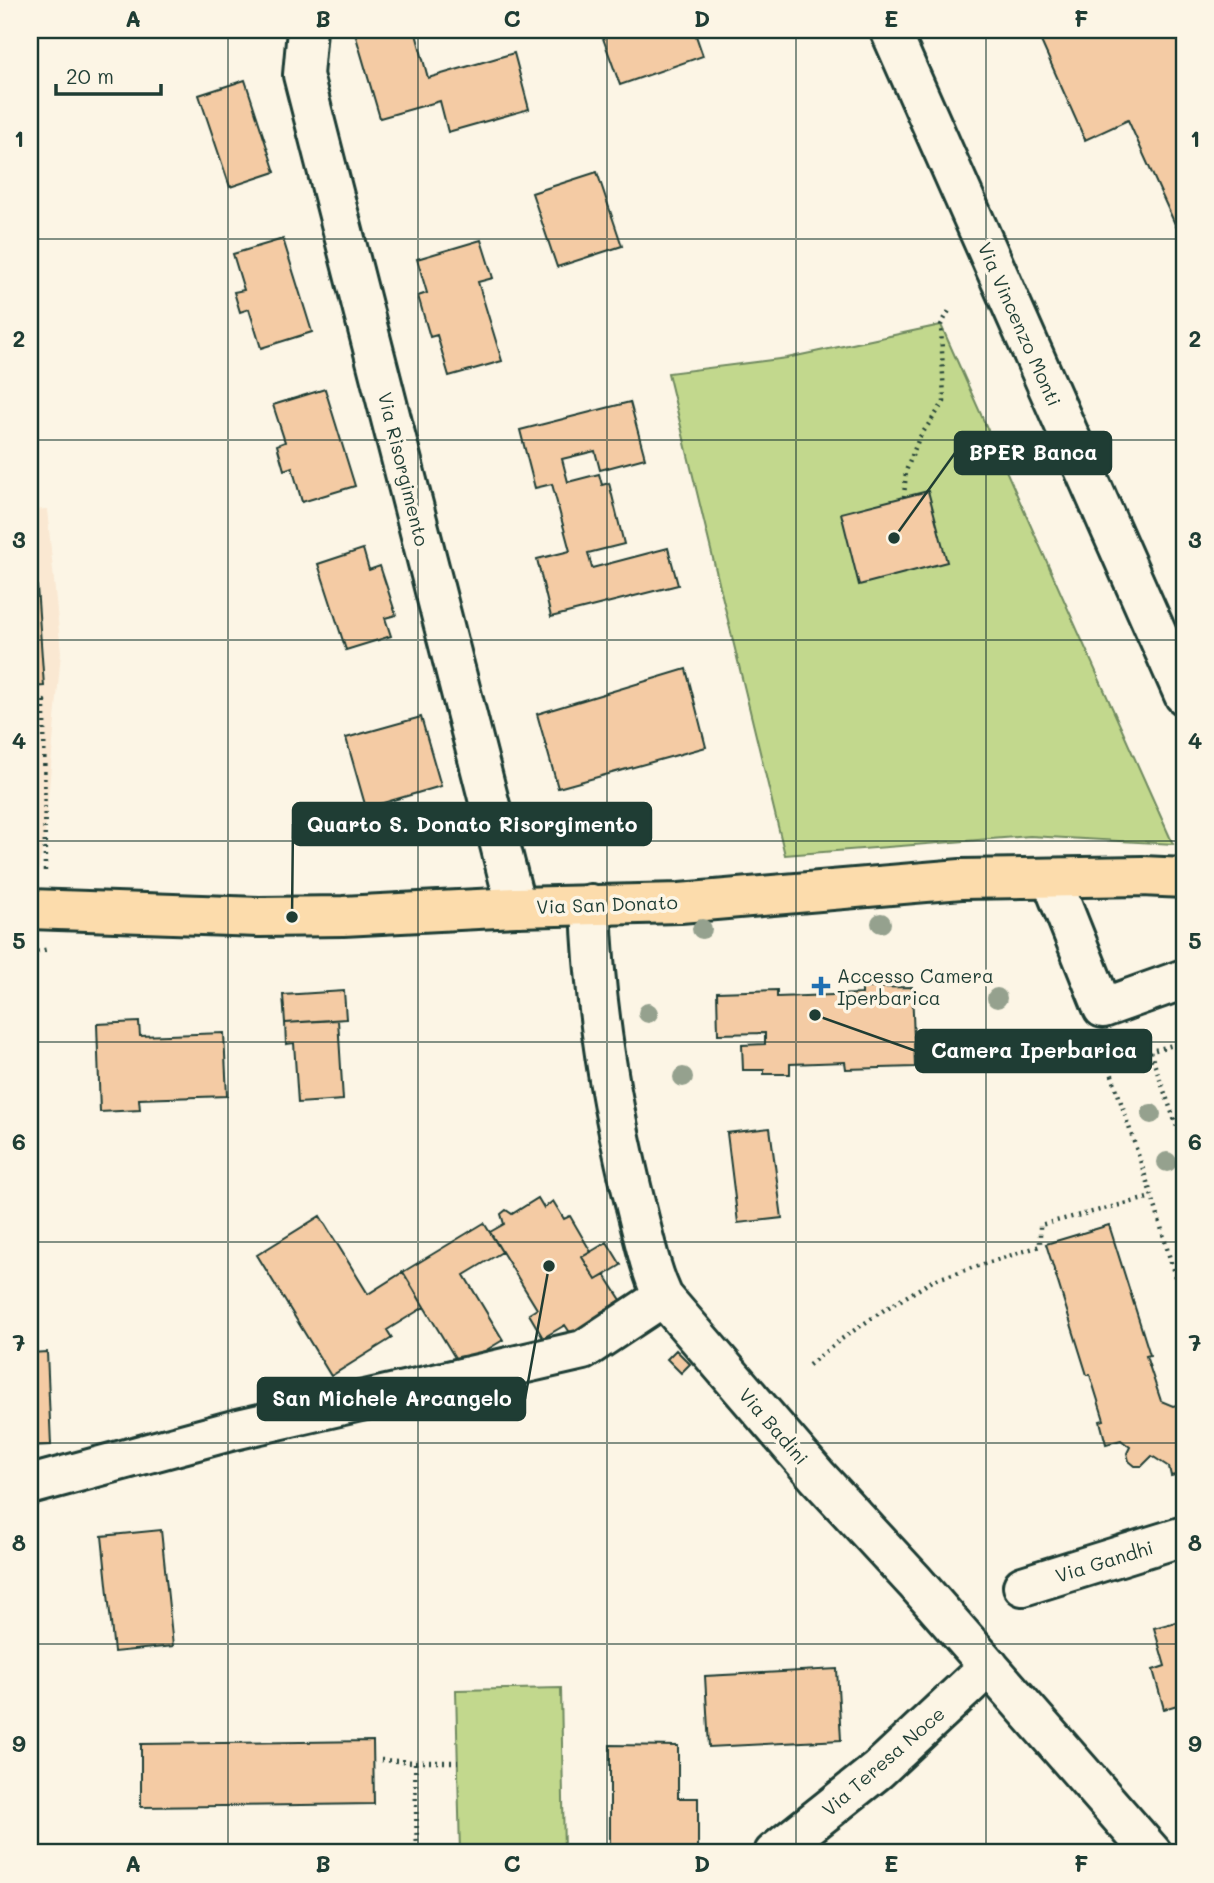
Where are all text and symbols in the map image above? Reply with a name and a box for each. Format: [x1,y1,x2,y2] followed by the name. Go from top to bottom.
[125,3,141,33] text: A
[315,3,331,33] text: B
[503,3,521,33] text: C
[694,3,710,33] text: D
[884,3,898,33] text: E
[1074,3,1088,33] text: F
[56,52,161,96] scale bar
[66,62,114,89] text: 20 m
[14,123,24,153] text: 1
[1190,123,1200,153] text: 1
[973,238,1067,410] street label: Via Vincenzo Monti
[13,323,25,353] text: 2
[1189,323,1201,353] text: 2
[373,389,435,549] street label: Via Risorgimento
[955,432,1111,474] callout: BPER Banca
[969,438,1097,465] text: BPER Banca
[12,524,26,554] text: 3
[1188,524,1202,554] text: 3
[12,725,26,755] text: 4
[1188,725,1202,755] text: 4
[293,803,651,845] callout: Quarto S. Donato Risorgimento
[307,810,638,837] text: Quarto S. Donato Risorgimento
[536,889,678,919] street label: Via San Donato
[12,925,26,955] text: 5
[1188,925,1202,955] text: 5
[837,963,994,1010] place label: Accesso Camera Iperbarica
[811,976,831,996] marker: Accesso Camera Iperbarica
[916,1030,1151,1072] callout: Camera Iperbarica
[931,1036,1137,1063] text: Camera Iperbarica
[12,1126,26,1156] text: 6
[1188,1126,1202,1156] text: 6
[13,1327,26,1357] text: 7
[1189,1327,1202,1357] text: 7
[258,1378,525,1420] callout: San Michele Arcangelo
[734,1382,814,1470] street label: Via Badini
[272,1384,512,1411] text: San Michele Arcangelo
[12,1527,26,1557] text: 8
[1188,1527,1202,1557] text: 8
[1052,1534,1156,1588] street label: Via Gandhi
[816,1701,950,1821] street label: Via Teresa Noce
[12,1728,26,1758] text: 9
[1188,1728,1202,1758] text: 9
[125,1848,141,1878] text: A
[315,1848,331,1878] text: B
[503,1848,521,1878] text: C
[694,1848,710,1878] text: D
[884,1848,898,1878] text: E
[1074,1848,1088,1878] text: F

